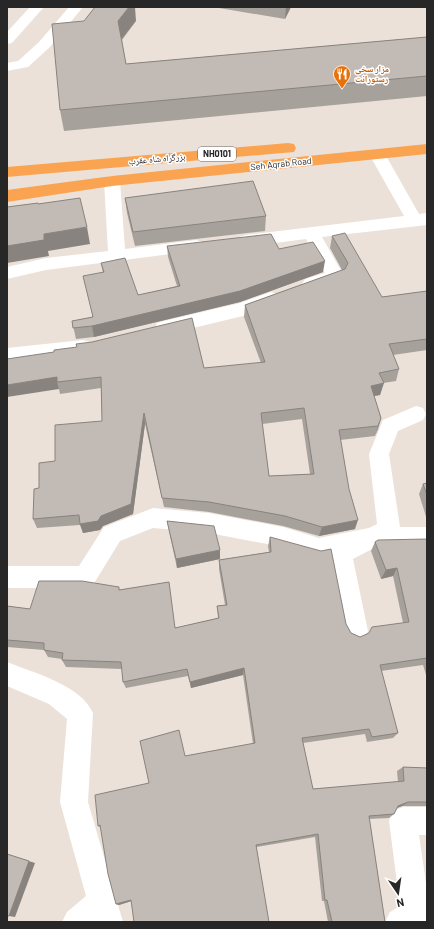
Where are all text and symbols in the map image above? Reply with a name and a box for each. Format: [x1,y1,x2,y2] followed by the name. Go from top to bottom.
[355,63,389,84] place label: مزار سخی رستورانت
[332,64,352,89] restaurant icon: مزار سخی رستورانت
[198,147,236,161] road number: NH0101
[128,150,186,167] street label: بزرگراه شاه عقرب
[250,155,312,172] street label: Seh Aqrab Road
[378,873,418,913] north arrow
[395,896,405,910] text: N

